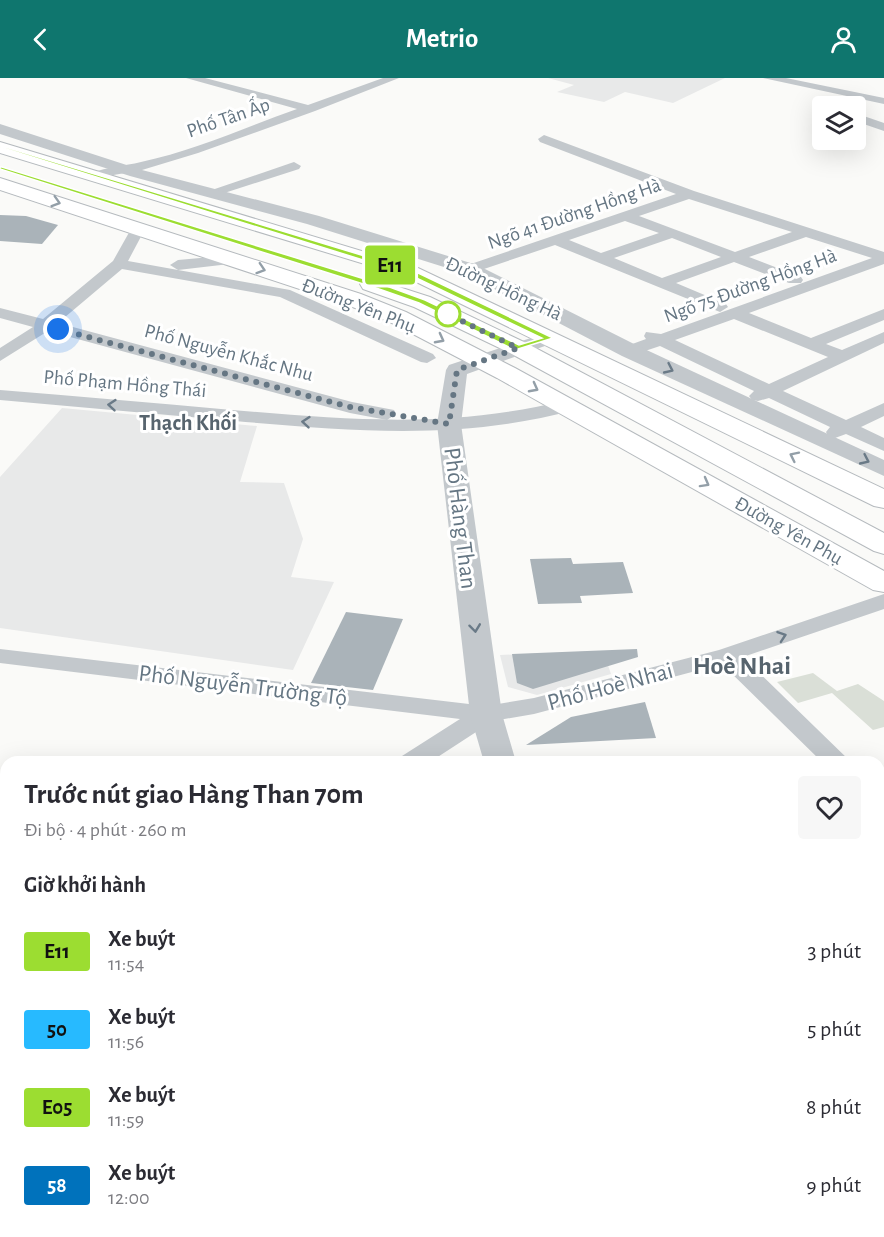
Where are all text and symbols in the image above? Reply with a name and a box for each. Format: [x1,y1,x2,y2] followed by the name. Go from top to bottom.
[24,23,57,56] icon: back
[827,23,860,56] icon: person
[406,25,478,52] text: Metrio
[183,92,272,141] street label: Phố Tân Ấp
[812,96,866,150] map controls
[812,96,866,150] button: layers
[485,175,664,253] street label: Ngõ 41 Đường Hồng Hà
[50,195,61,207] one-way arrow
[661,245,839,326] street label: Ngõ 75 Đường Hồng Hà
[356,246,424,285] line badge: E11
[442,253,565,325] street label: Đường Hồng Hà
[377,255,403,276] text: E11
[255,262,266,275] one-way arrow
[299,275,418,337] street label: Đường Yên Phụ
[435,301,461,327] unlabelled marker
[43,314,73,344] your location
[142,321,315,385] street label: Phố Nguyễn Khắc Nhu
[434,332,445,343] one-way arrow
[663,362,674,374] one-way arrow
[43,367,207,401] street label: Phố Phạm Hồng Thái
[528,381,538,392] one-way arrow
[108,398,117,411] one-way arrow
[139,411,237,434] district label: Thạch Khối
[302,416,311,429] one-way arrow
[439,446,481,590] street label: Phố Hàng Than
[789,452,800,464] one-way arrow
[859,453,870,465] one-way arrow
[699,476,709,487] one-way arrow
[731,493,846,569] street label: Đường Yên Phụ
[468,624,481,633] one-way arrow
[776,630,787,643] one-way arrow
[693,653,791,679] district label: Hoè Nhai
[545,659,676,715] street label: Phố Hoè Nhai
[137,660,349,711] street label: Phố Nguyễn Trường Tộ
[798,776,861,839] button: heart
[24,781,364,809] text: Trước nút giao Hàng Than 70m
[24,820,186,840] text: Đi bộ · 4 phút · 260 m
[24,874,146,896] text: Giờ khởi hành
[108,928,175,950] text: Xe buýt
[807,940,861,962] text: 3 phút
[44,941,70,962] text: E11
[108,954,144,974] text: 11:54
[108,1006,175,1028] text: Xe buýt
[807,1018,861,1040] text: 5 phút
[47,1019,67,1040] text: 50
[108,1032,144,1052] text: 11:56
[108,1084,175,1106] text: Xe buýt
[806,1096,861,1118] text: 8 phút
[42,1097,72,1118] text: E05
[108,1110,144,1130] text: 11:59
[108,1162,175,1184] text: Xe buýt
[806,1174,861,1196] text: 9 phút
[47,1175,67,1196] text: 58
[108,1188,150,1208] text: 12:00

